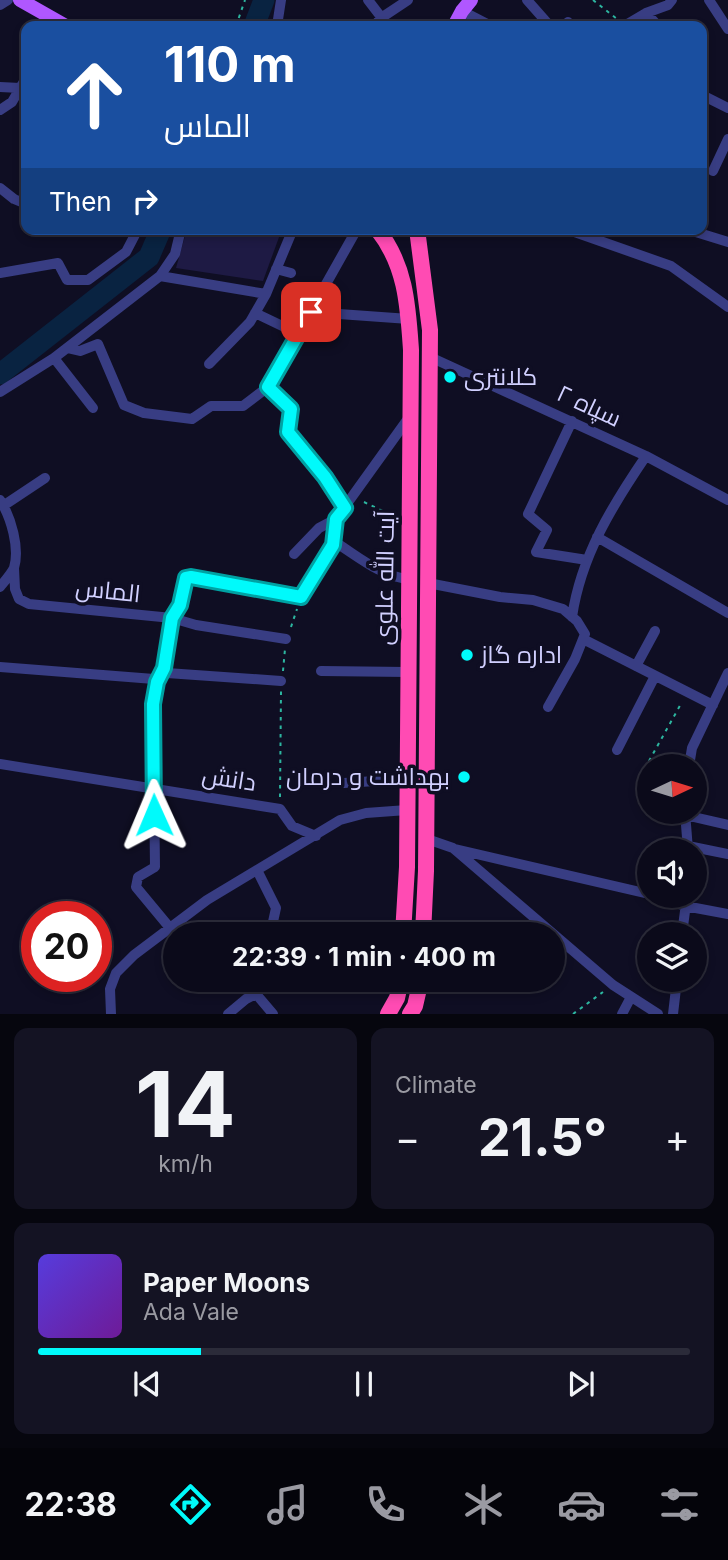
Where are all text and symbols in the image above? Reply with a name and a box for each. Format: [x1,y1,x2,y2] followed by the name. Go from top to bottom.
[164,35,296,94] text: 110 m
[49,49,140,140] icon: ahead
[164,106,251,145] text: الماس
[126,182,164,220] icon: right
[49,186,112,217] text: Then
[281,282,341,342] pin
[292,293,330,331] icon: arrive
[464,362,537,391] place label: کلانتری
[442,369,458,385] marker: کلانتری
[552,378,626,434] street label: سپاه ۲
[368,510,400,646] street label: آیت الله علوی
[74,573,142,608] street label: الماس
[479,640,562,669] place label: اداره گاز
[459,647,475,663] marker: اداره گاز
[637,754,707,824] north arrow
[637,754,707,992] map controls
[200,760,258,797] street label: دانش
[286,762,450,791] place label: بهداشت و درمان
[456,769,472,785] marker: بهداشت و درمان
[117,778,191,852] position arrow
[637,838,707,908] button: sound
[21,901,112,992] speed limit sign: 20
[637,922,707,992] button: layers
[232,941,496,972] text: 22:39 · 1 min · 400 m
[135,1049,236,1159] text: 14
[395,1071,477,1099] text: Climate
[478,1106,607,1169] text: 21.5°
[395,1115,420,1161] text: −
[665,1115,690,1161] text: +
[158,1150,213,1178] text: km/h
[143,1267,310,1298] text: Paper Moons
[143,1298,239,1326] text: Ada Vale
[128,1365,166,1403] icon: previous
[345,1365,383,1403] icon: pause
[562,1365,600,1403] icon: next
[166,1480,215,1529] icon: directions
[263,1480,312,1529] icon: music
[361,1480,410,1529] icon: phone
[459,1480,508,1529] icon: climate
[557,1480,606,1529] icon: car
[655,1480,704,1529] icon: filters
[24,1485,117,1524] text: 22:38

